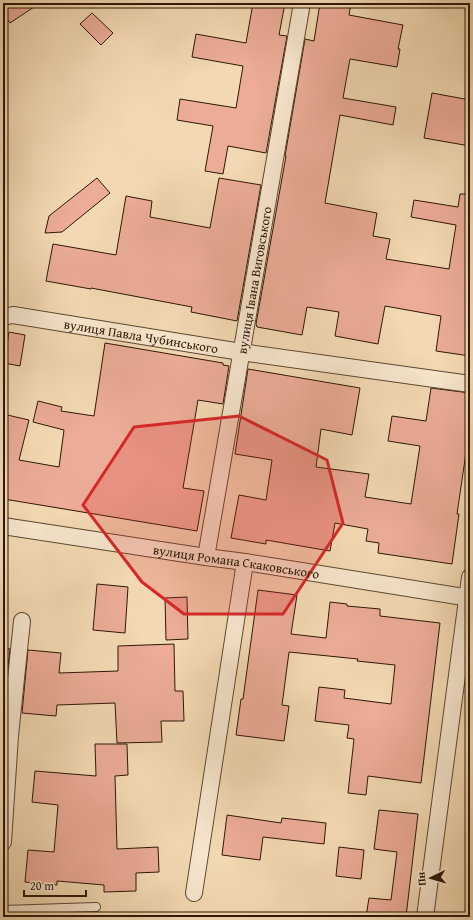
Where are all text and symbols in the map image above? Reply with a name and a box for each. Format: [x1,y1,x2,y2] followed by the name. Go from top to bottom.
[232,205,276,355] street label: вулиця Івана Виговського
[63,314,220,358] street label: вулиця Павла Чубинського
[152,540,321,583] street label: вулиця Романа Скаковського
[411,858,451,898] north arrow
[412,871,430,887] text: Пн
[24,872,86,898] scale bar
[30,877,54,894] text: 20 m

